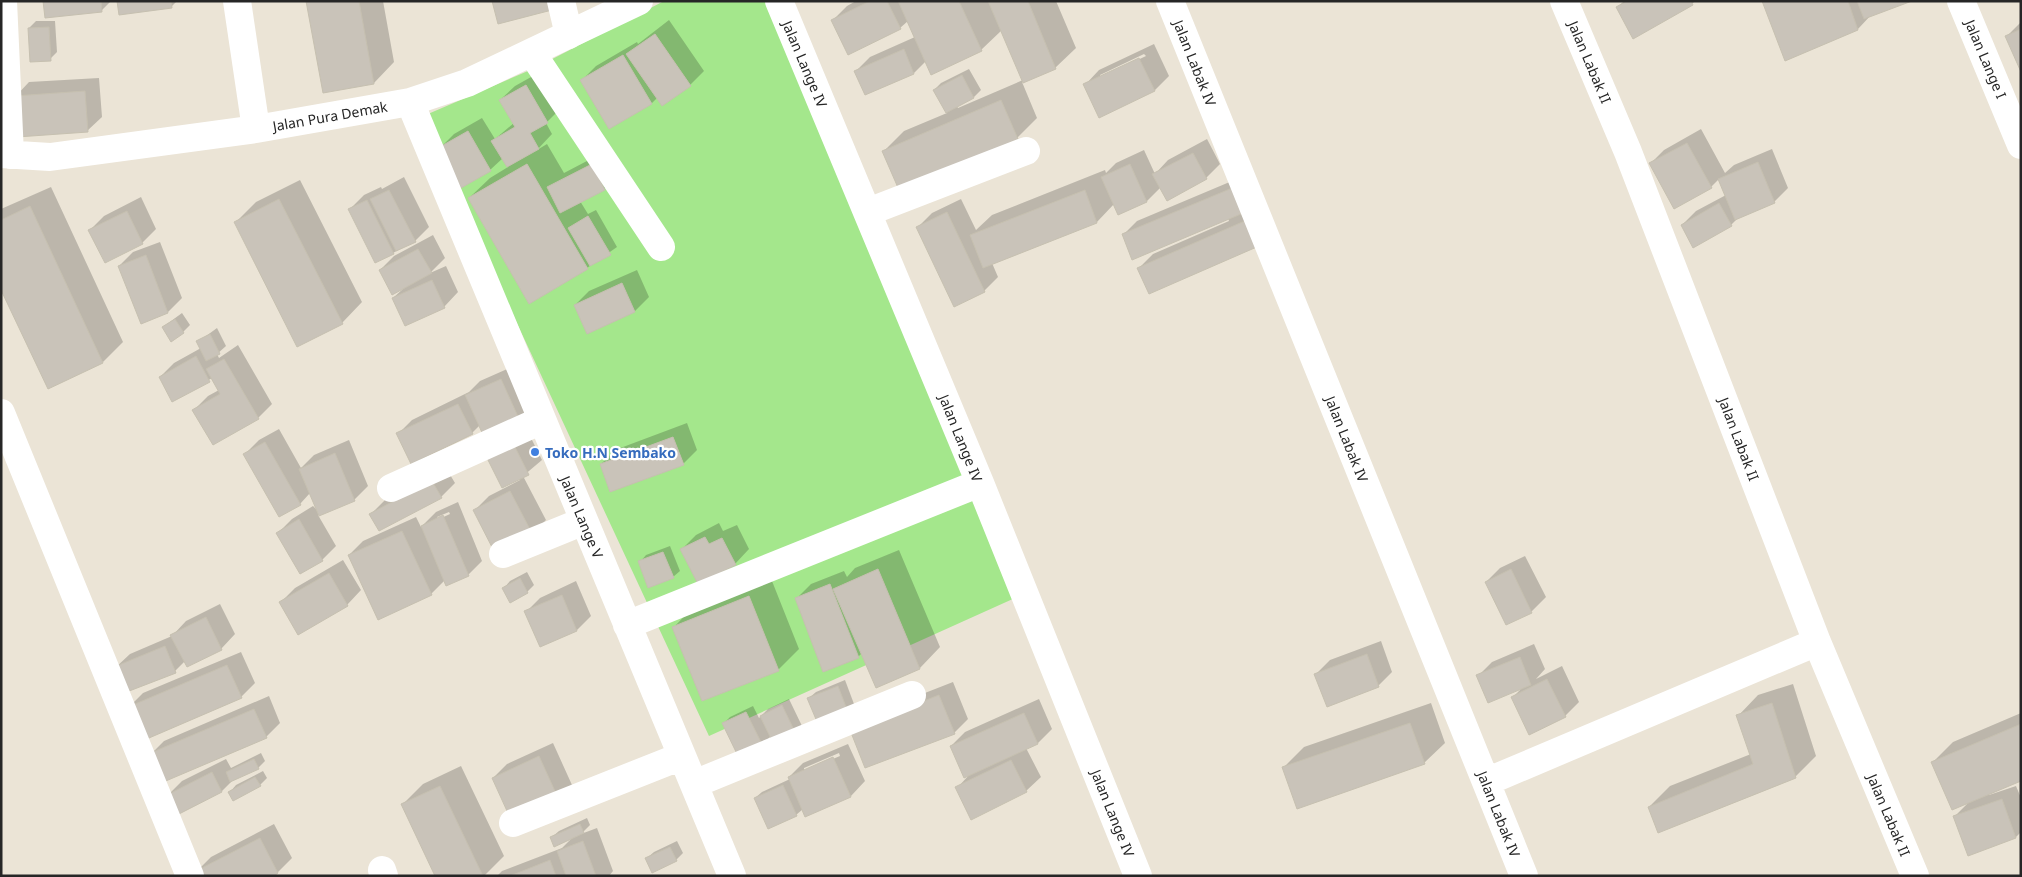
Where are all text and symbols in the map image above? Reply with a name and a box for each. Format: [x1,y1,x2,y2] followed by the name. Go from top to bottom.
[1168,15,1221,109] street label: Jalan Labak IV
[1960,15,2011,102] street label: Jalan Lange I
[777,16,832,111] street label: Jalan Lange IV
[1563,16,1616,106] street label: Jalan Labak II
[269,96,389,136] street label: Jalan Pura Demak
[934,390,987,485] street label: Jalan Lange IV
[1320,391,1373,485] street label: Jalan Labak IV
[1714,393,1764,484] street label: Jalan Labak II
[545,443,676,462] place label: Toko H.N Sembako
[529,446,541,458] marker: Toko H.N Sembako
[555,471,608,562] street label: Jalan Lange V
[1086,765,1139,860] street label: Jalan Lange IV
[1472,766,1525,860] street label: Jalan Labak IV
[1862,769,1915,859] street label: Jalan Labak II

